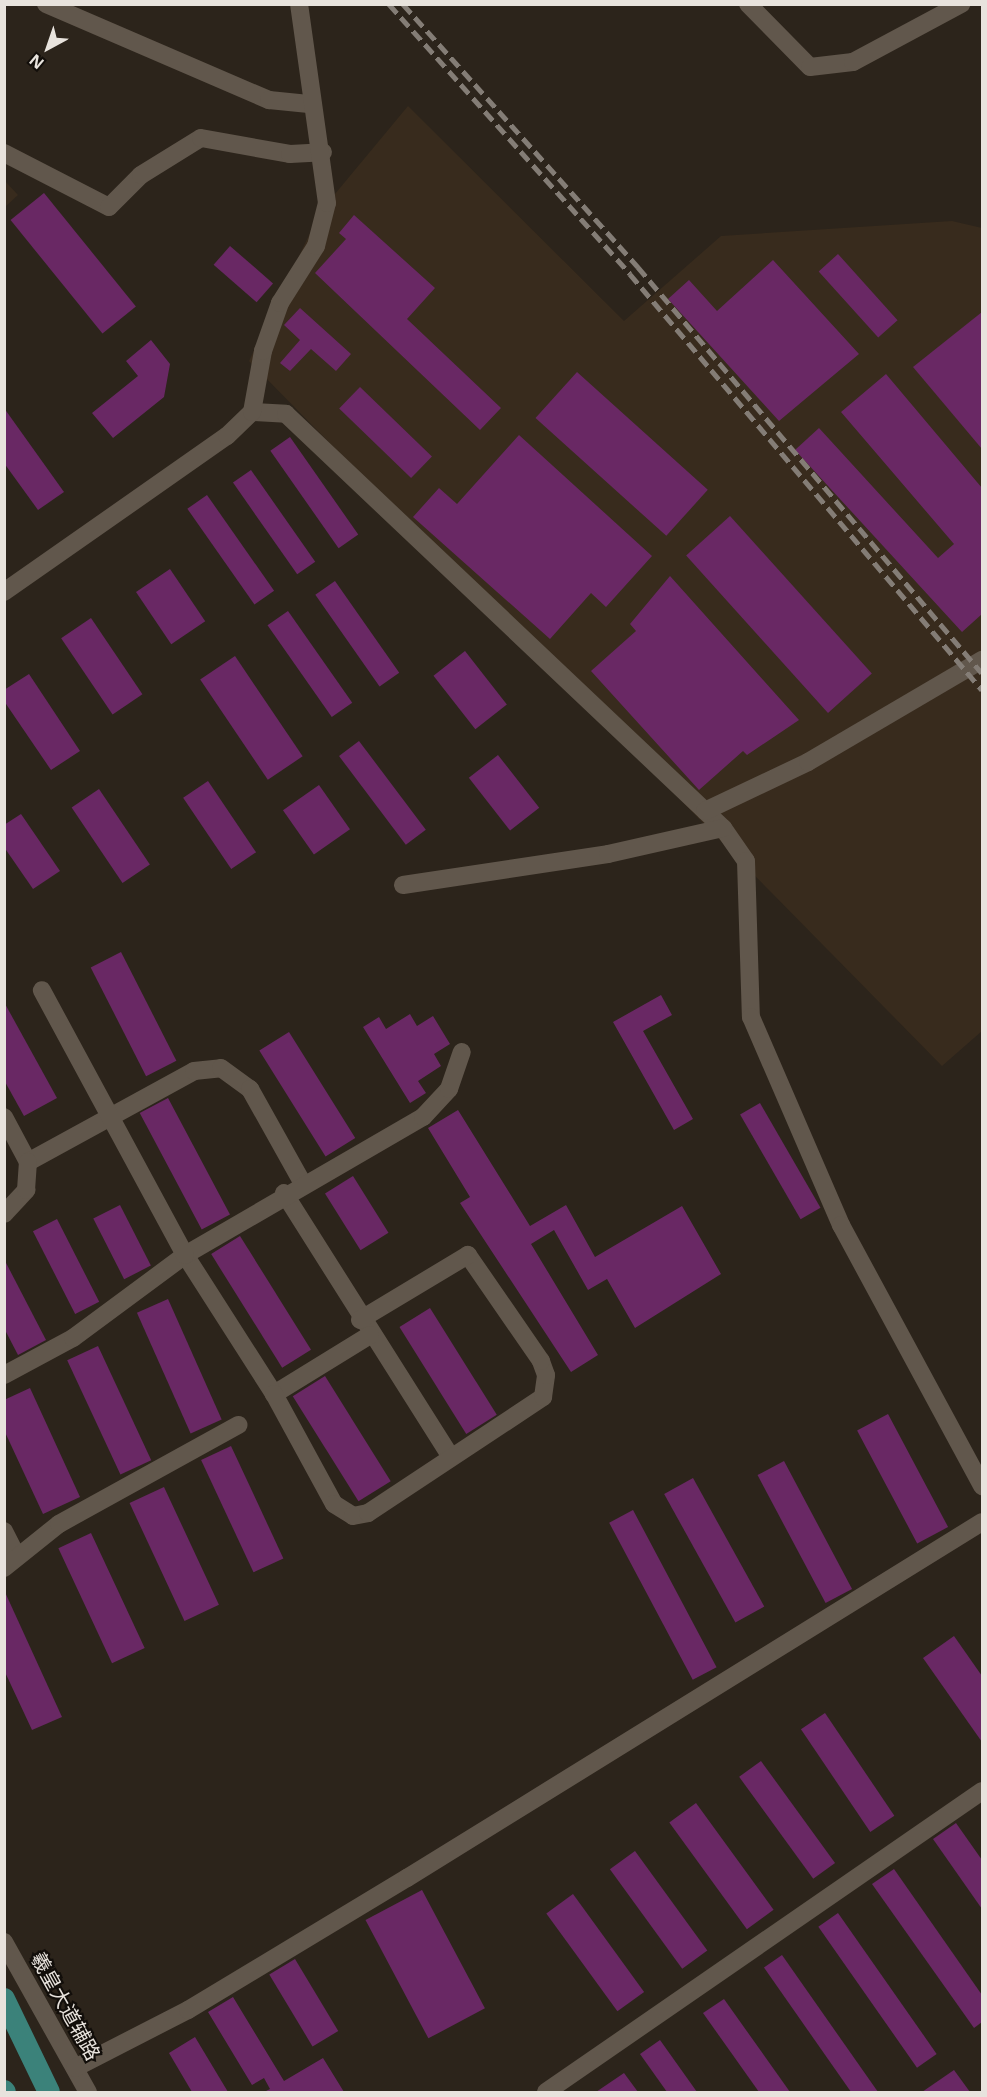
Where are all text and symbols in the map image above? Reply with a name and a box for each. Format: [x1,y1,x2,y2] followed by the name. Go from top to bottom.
[18,18,78,78] north arrow
[24,49,48,74] text: N
[26,1948,106,2064] street label: 羲皇大道辅路

